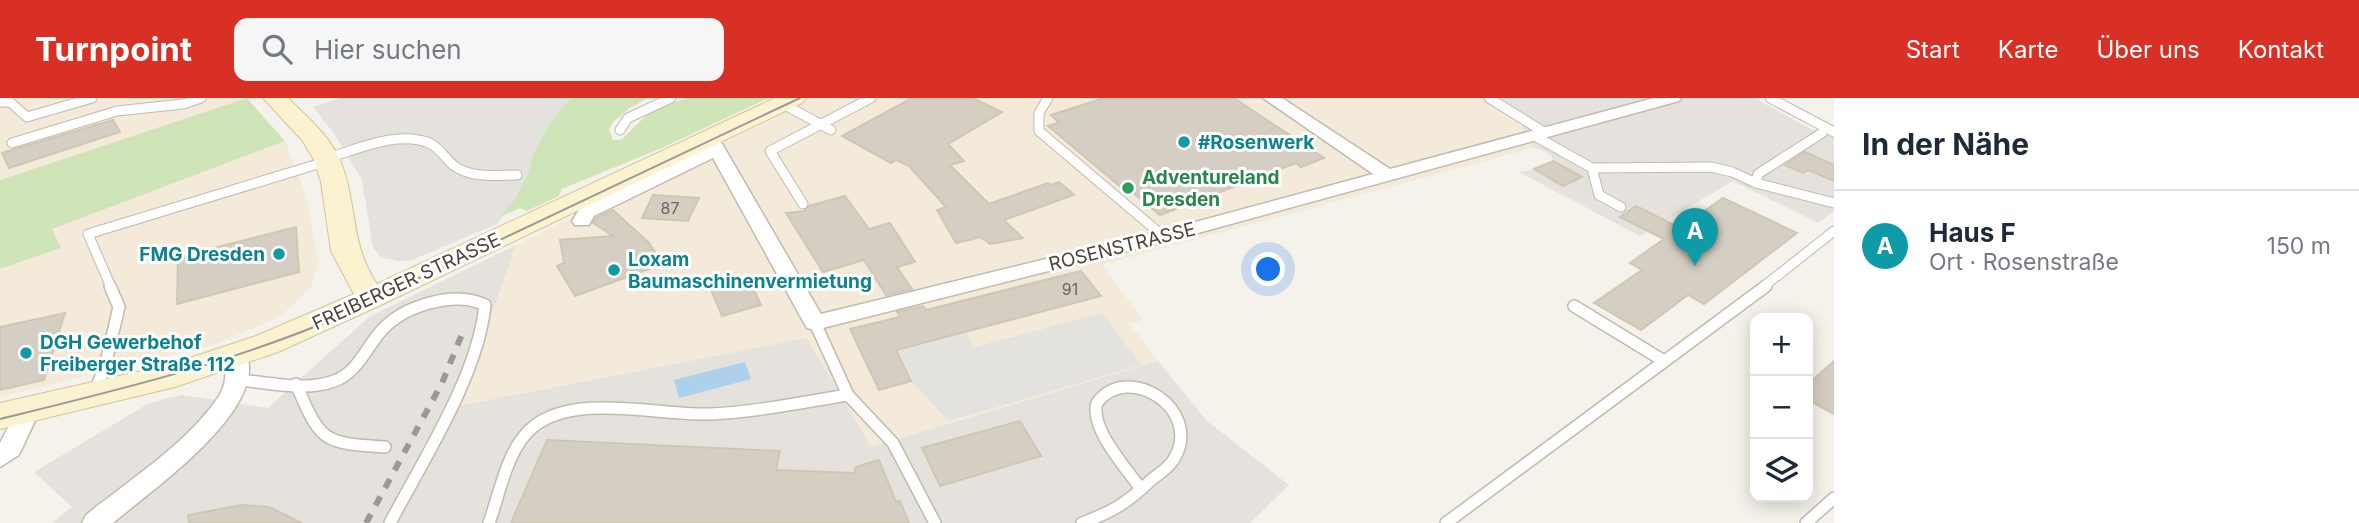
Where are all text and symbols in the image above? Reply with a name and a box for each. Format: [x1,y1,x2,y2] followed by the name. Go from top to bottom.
[234,18,724,81] search box
[35,29,192,69] text: Turnpoint
[258,30,296,68] icon: search
[314,34,462,65] text: Hier suchen
[1906,35,1960,64] text: Start
[1998,35,2058,64] text: Karte
[2096,35,2200,64] text: Über uns
[2238,35,2324,64] text: Kontakt
[1862,126,2029,162] text: In der Nähe
[1198,131,1314,154] place label: #Rosenwerk
[1176,134,1192,150] marker: #Rosenwerk
[1142,166,1279,211] place label: Adventureland Dresden
[1120,180,1136,196] marker: Adventureland Dresden
[661,198,679,218] house number: 87
[1672,208,1718,266] pin: A
[1046,217,1198,276] street label: ROSENSTRASSE
[1929,217,2016,248] text: Haus F
[309,228,504,335] street label: FREIBERGER STRASSE
[1876,232,1894,260] text: A
[2267,232,2331,260] text: 150 m
[139,243,265,266] place label: FMG Dresden
[271,246,287,262] marker: FMG Dresden
[628,248,872,293] place label: Loxam Baumaschinenvermietung
[1929,248,2119,276] text: Ort · Rosenstraße
[1251,252,1285,286] your location
[606,262,622,278] marker: Loxam Baumaschinenvermietung
[1062,279,1078,299] house number: 91
[1750,313,1813,502] map controls
[1750,313,1813,376] button: +
[40,331,235,376] place label: DGH Gewerbehof Freiberger Straße 112
[18,345,34,361] marker: DGH Gewerbehof Freiberger Straße 112
[1750,376,1813,439] button: −
[1750,439,1813,502] button: layers

